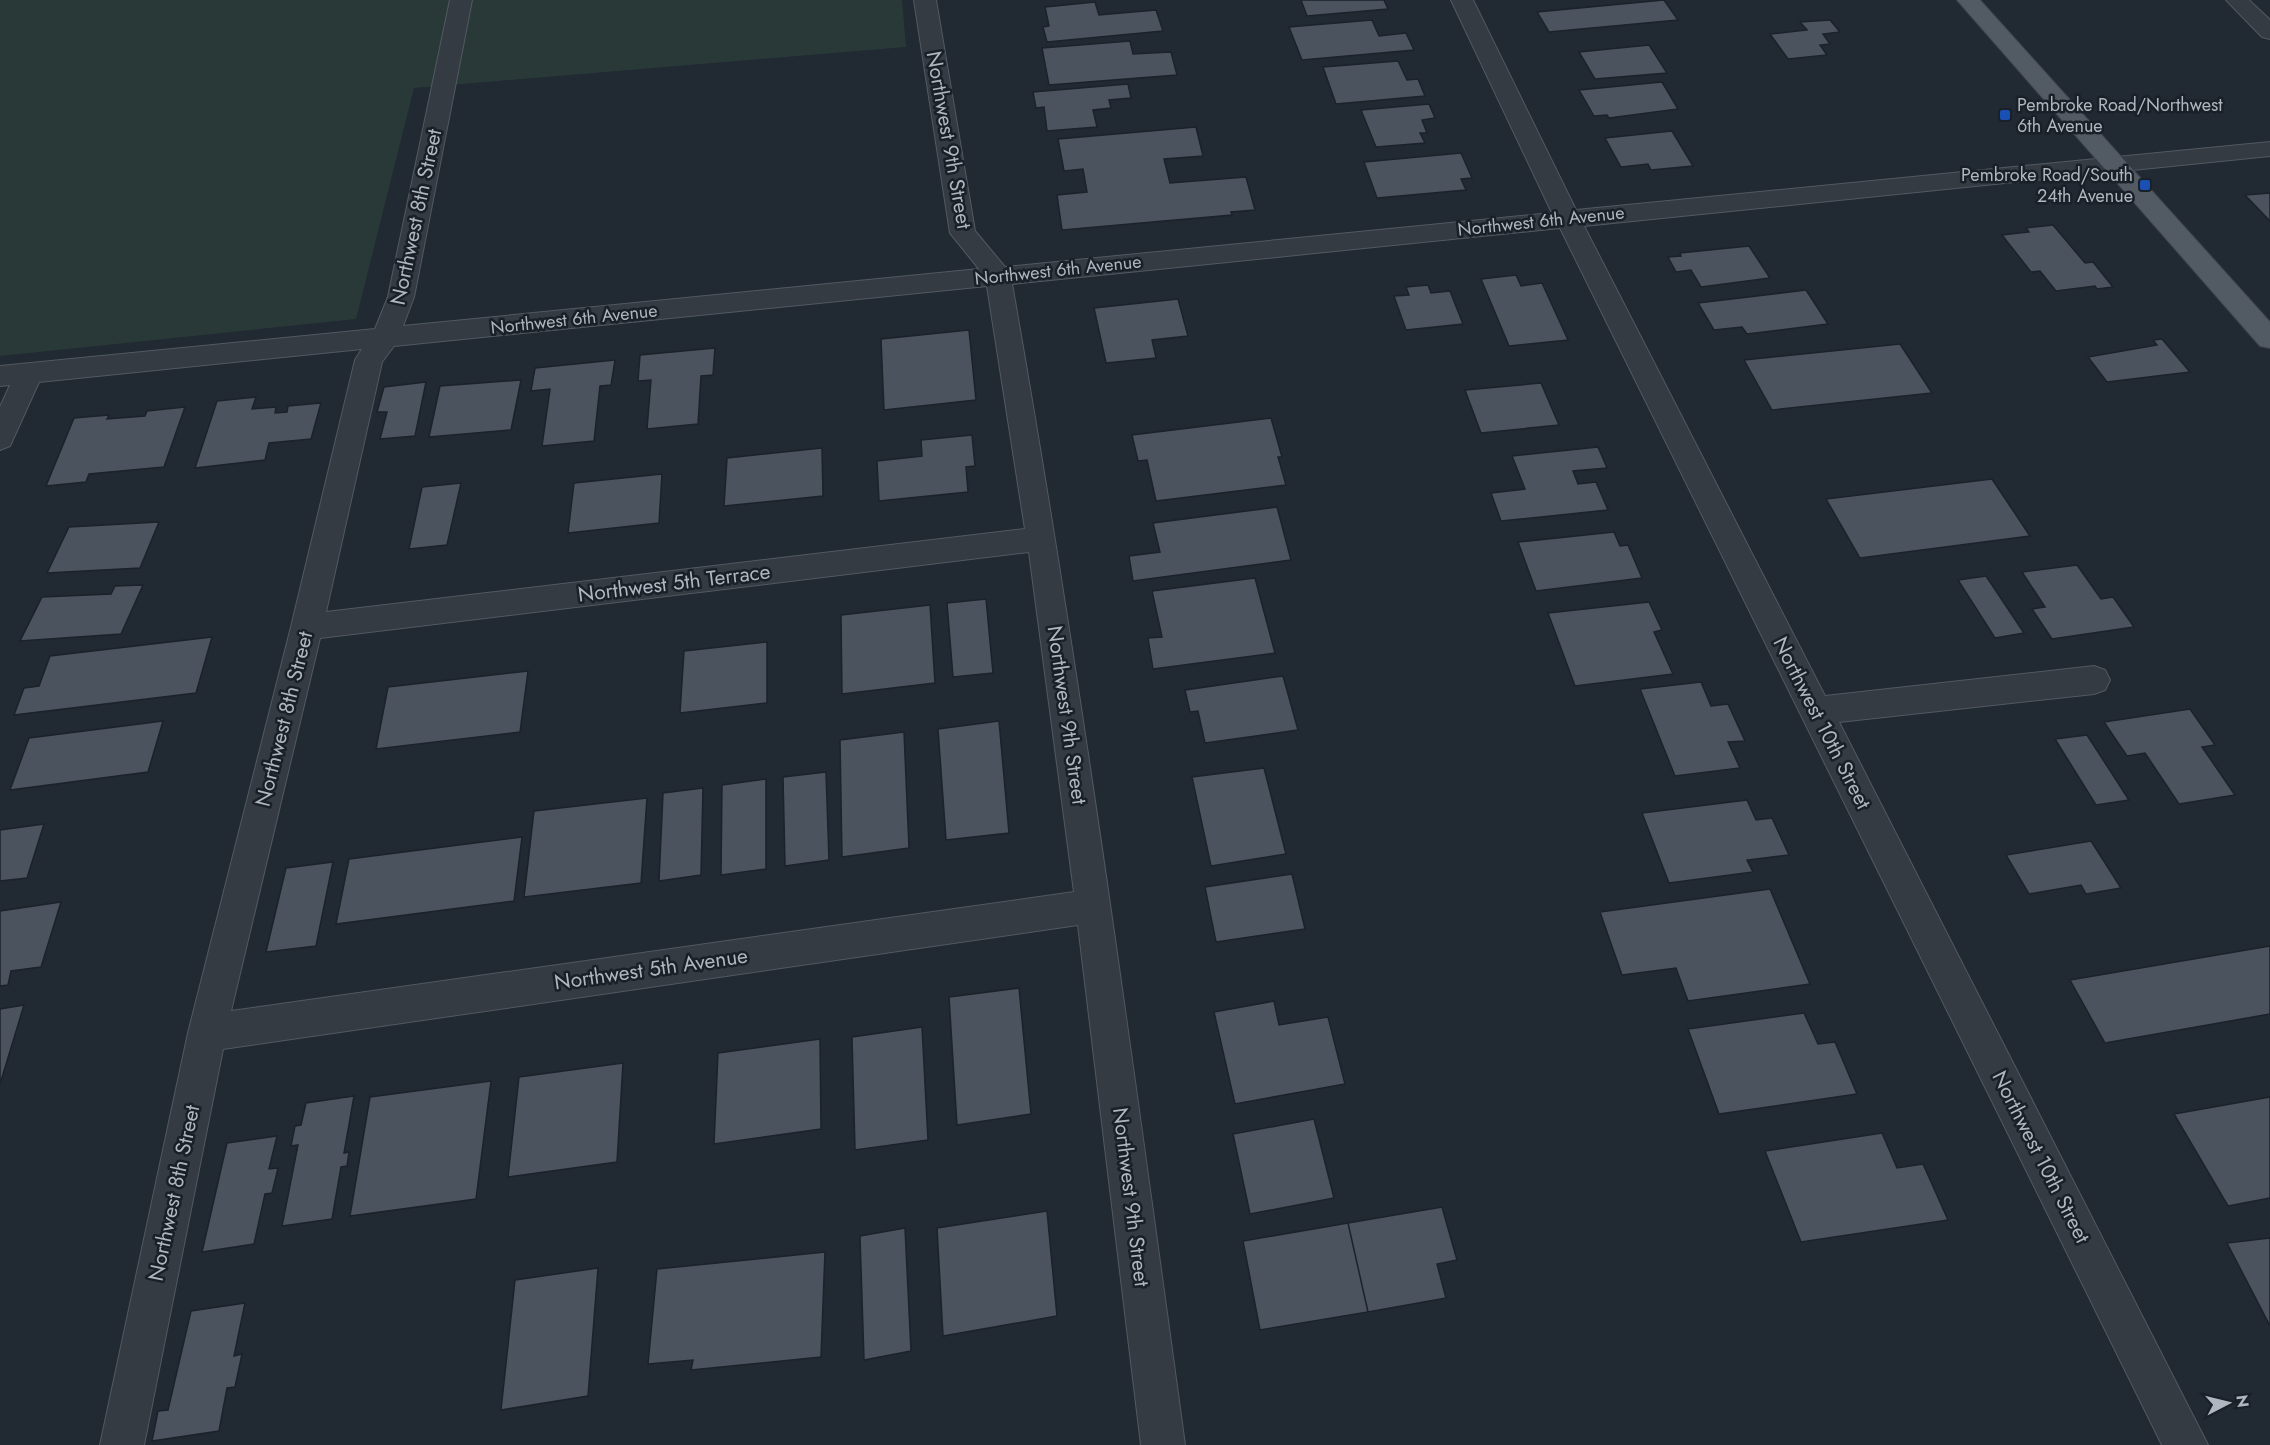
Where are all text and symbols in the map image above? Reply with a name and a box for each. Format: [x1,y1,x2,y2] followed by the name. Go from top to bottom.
[919,49,979,231] street label: Northwest 9th Street
[2017,92,2223,139] place label: Pembroke Road/Northwest 6th Avenue
[1998,108,2012,122] marker: Pembroke Road/Northwest 6th Avenue
[383,126,449,308] street label: Northwest 8th Street
[1961,162,2133,209] place label: Pembroke Road/South 24th Avenue
[2138,178,2152,192] marker: Pembroke Road/South 24th Avenue
[1456,199,1626,243] street label: Northwest 6th Avenue
[973,248,1143,292] street label: Northwest 6th Avenue
[489,297,659,341] street label: Northwest 6th Avenue
[576,556,772,610] street label: Northwest 5th Terrace
[1040,624,1094,806] street label: Northwest 9th Street
[248,628,320,810] street label: Northwest 8th Street
[1766,632,1878,814] street label: Northwest 10th Street
[552,941,750,997] street label: Northwest 5th Avenue
[1985,1066,2097,1248] street label: Northwest 10th Street
[141,1102,207,1284] street label: Northwest 8th Street
[1105,1106,1157,1288] street label: Northwest 9th Street
[2198,1373,2258,1433] north arrow
[2230,1394,2255,1409] text: N

